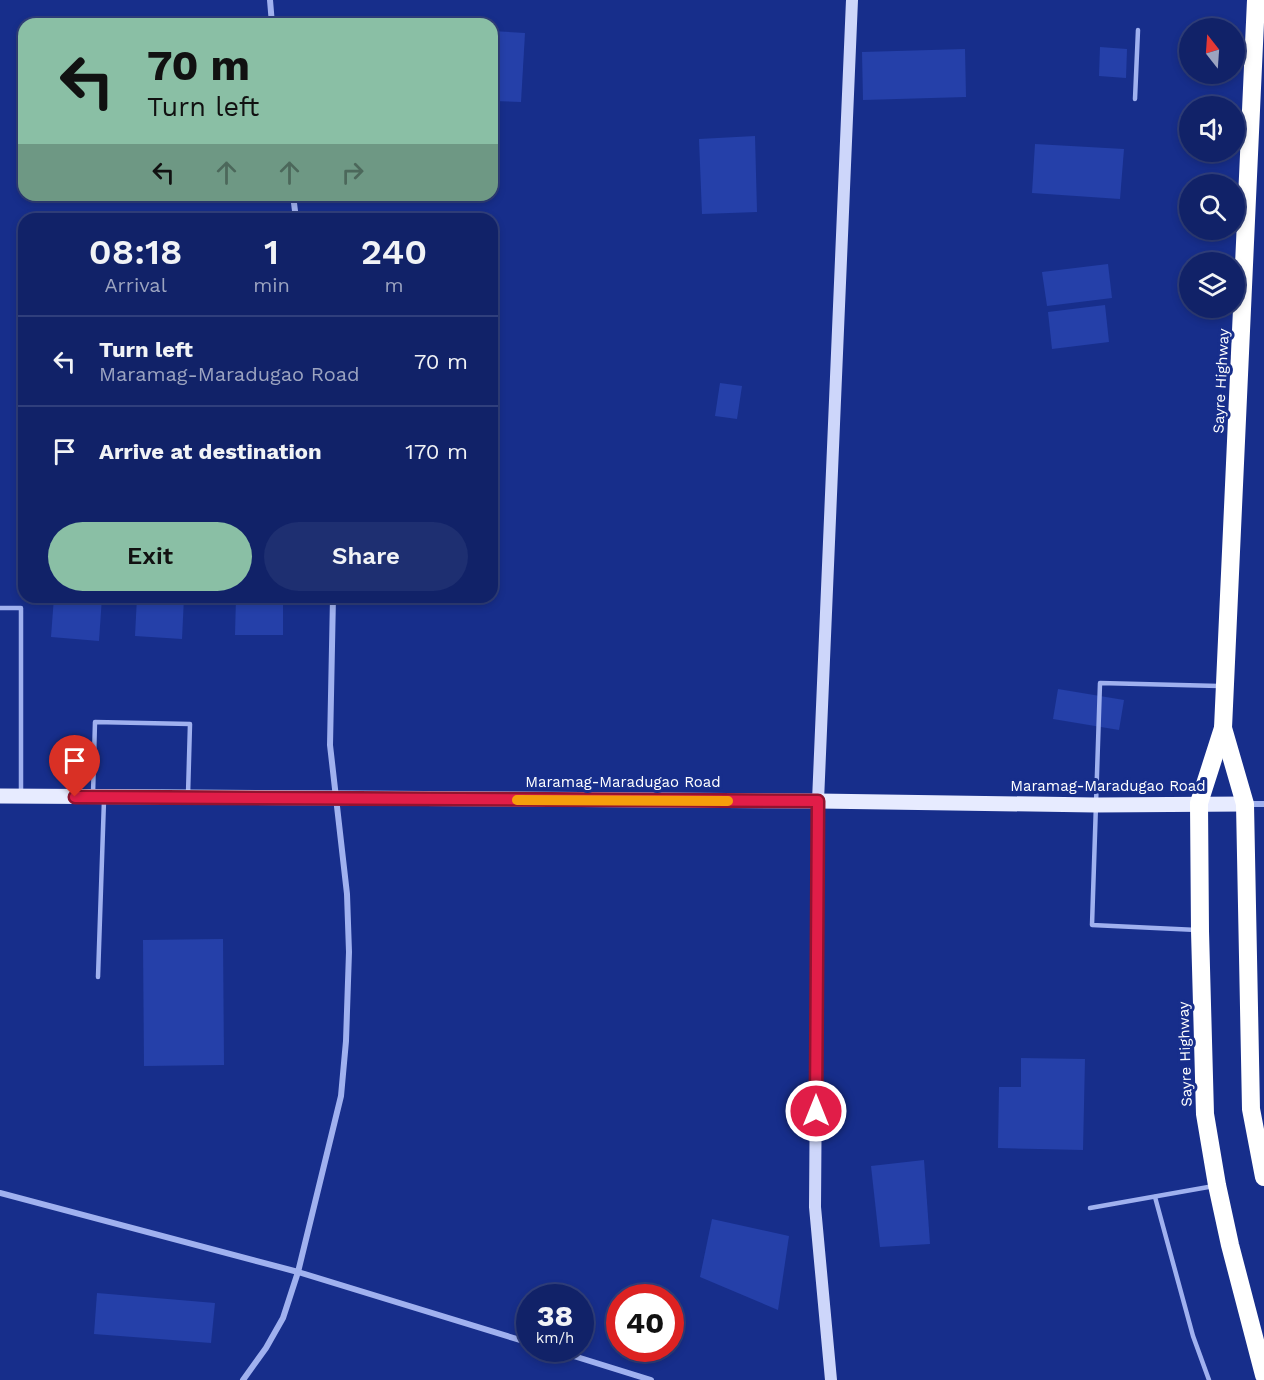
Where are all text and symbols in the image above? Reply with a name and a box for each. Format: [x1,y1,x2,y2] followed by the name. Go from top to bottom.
[1179,18,1245,84] north arrow
[1179,18,1245,318] map controls
[147,41,250,90] text: 70 m
[48,42,126,120] icon: left
[147,91,259,123] text: Turn left
[1179,96,1245,162] button: sound
[147,156,180,189] icon: left
[210,156,243,189] icon: ahead
[273,156,306,189] icon: ahead
[336,156,369,189] icon: right
[1179,174,1245,240] button: search
[89,231,182,273] text: 08:18
[264,231,279,273] text: 1
[361,231,427,273] text: 240
[1179,252,1245,318] button: layers
[104,273,167,297] text: Arrival
[253,273,290,297] text: min
[384,273,404,297] text: m
[1209,328,1233,434] street label: Sayre Highway
[99,337,193,362] text: Turn left
[48,345,81,378] icon: left
[414,349,468,374] text: 70 m
[99,362,360,386] text: Maramag-Maradugao Road
[48,435,81,468] icon: arrive
[99,439,322,464] text: Arrive at destination
[405,439,468,464] text: 170 m
[48,522,252,591] button: Exit
[264,522,468,591] button: Share
[49,735,100,797] pin
[58,744,91,777] icon: arrive
[525,773,721,791] street label: Maramag-Maradugao Road
[1010,777,1206,795] street label: Maramag-Maradugao Road
[1174,1001,1196,1107] street label: Sayre Highway
[784,1079,848,1143] position arrow
[606,1284,684,1362] speed limit sign: 40
[537,1298,573,1333] text: 38
[536,1329,574,1347] text: km/h

